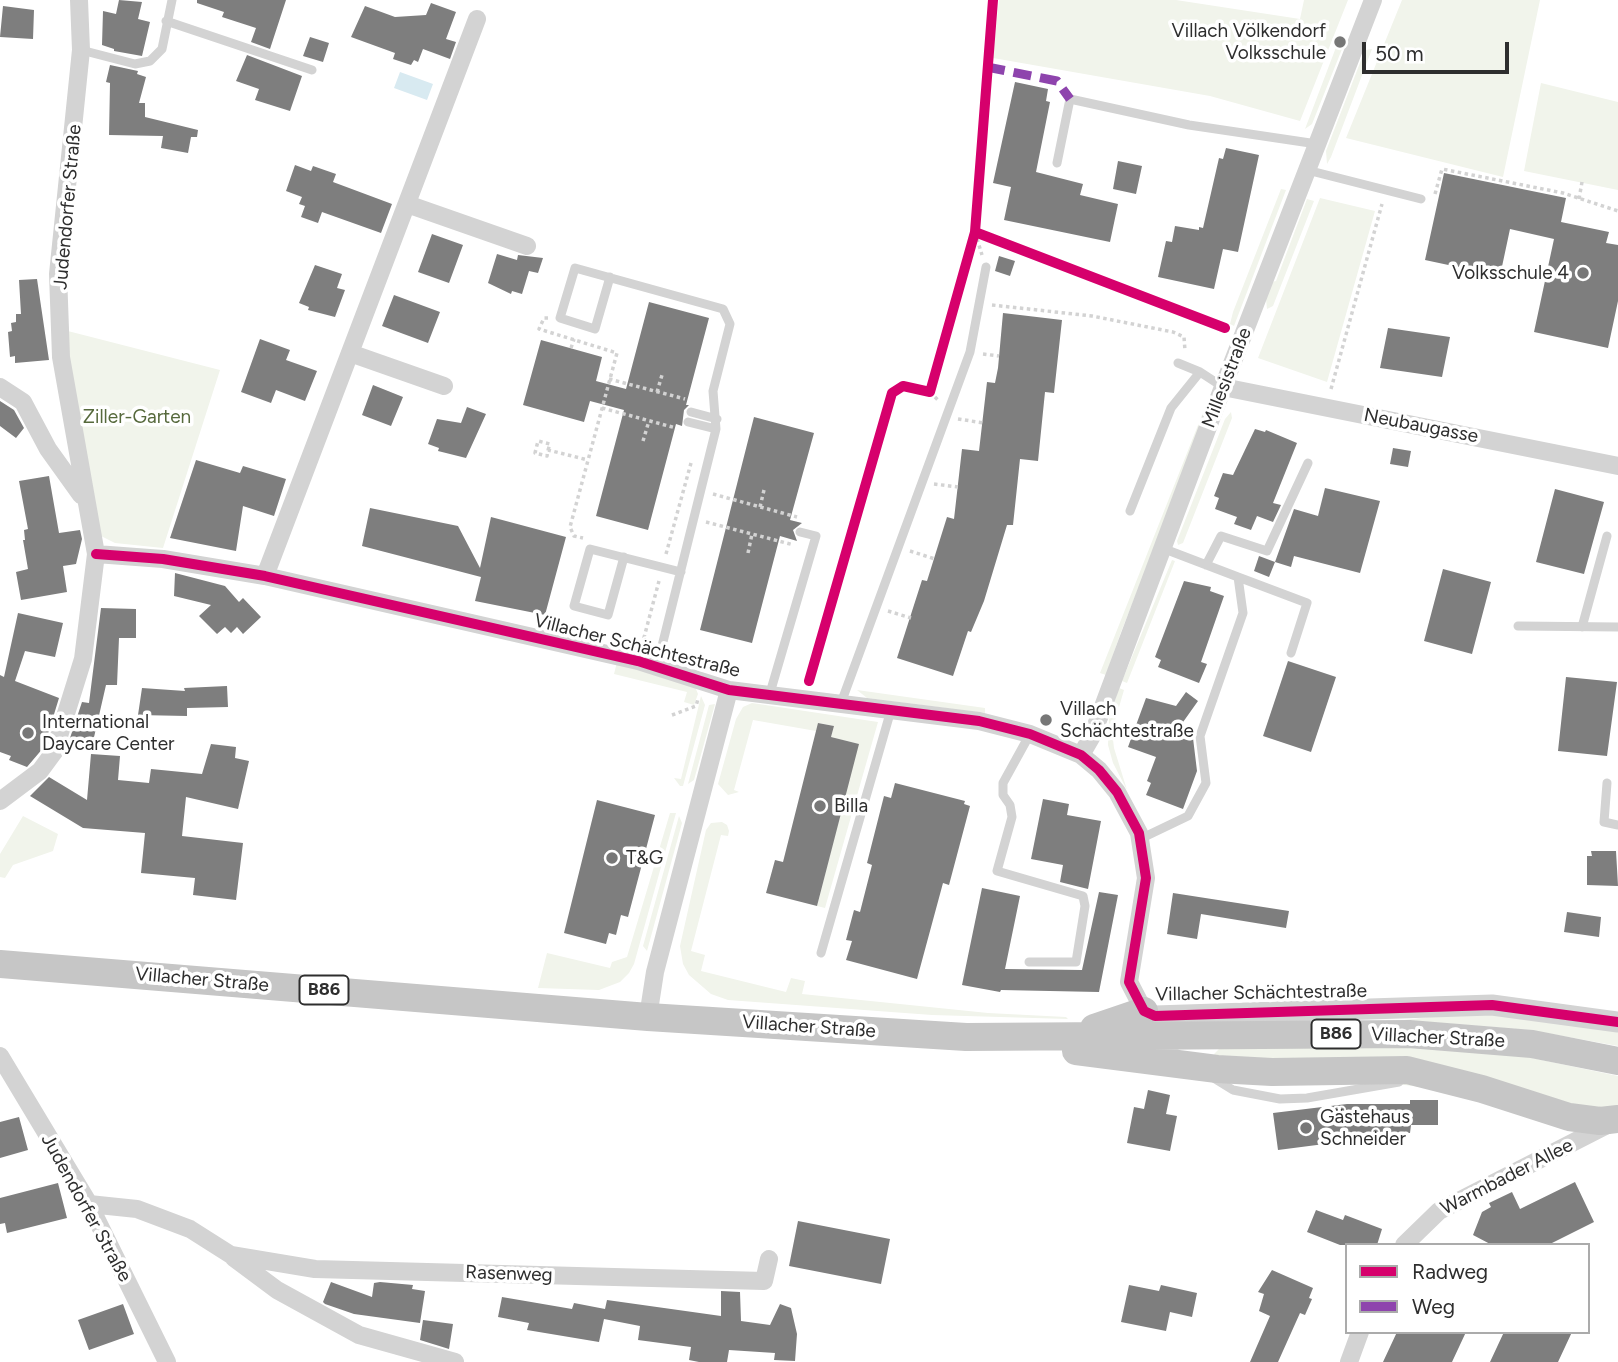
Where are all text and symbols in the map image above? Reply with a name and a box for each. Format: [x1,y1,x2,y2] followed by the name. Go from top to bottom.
[1172,20,1326,64] place label: Villach Völkendorf Volksschule
[1366,28,1513,72] scale bar
[1332,34,1348,50] marker: Villach Völkendorf Volksschule
[1375,41,1424,66] text: 50 m
[49,124,87,290] street label: Judendorfer Straße
[1452,262,1569,284] place label: Volksschule 4
[1575,265,1591,281] marker: Volksschule 4
[1197,325,1257,431] street label: Millesistraße
[1362,404,1480,448] street label: Neubaugasse
[83,406,191,428] park label: Ziller-Garten
[531,609,743,683] street label: Villacher Schächtestraße
[1060,698,1194,742] place label: Villach Schächtestraße
[42,711,174,755] place label: International Daycare Center
[1038,712,1054,728] marker: Villach Schächtestraße
[20,725,36,741] marker: International Daycare Center
[834,795,868,817] place label: Billa
[812,798,828,814] marker: Billa
[626,847,663,869] place label: T&G
[604,850,620,866] marker: T&G
[134,963,270,997] street label: Villacher Straße
[300,975,348,1004] road number: B86
[1155,980,1367,1006] street label: Villacher Schächtestraße
[741,1011,877,1043] street label: Villacher Straße
[1312,1020,1360,1049] road number: B86
[1370,1023,1506,1053] street label: Villacher Straße
[1320,1106,1410,1150] place label: Gästehaus Schneider
[1298,1120,1314,1136] marker: Gästehaus Schneider
[36,1130,136,1286] street label: Judendorfer Straße
[1437,1134,1577,1220] street label: Warmbader Allee
[1345,1243,1590,1334] legend
[1412,1259,1488,1284] text: Radweg
[465,1261,553,1287] street label: Rasenweg
[1412,1294,1455,1319] text: Weg

